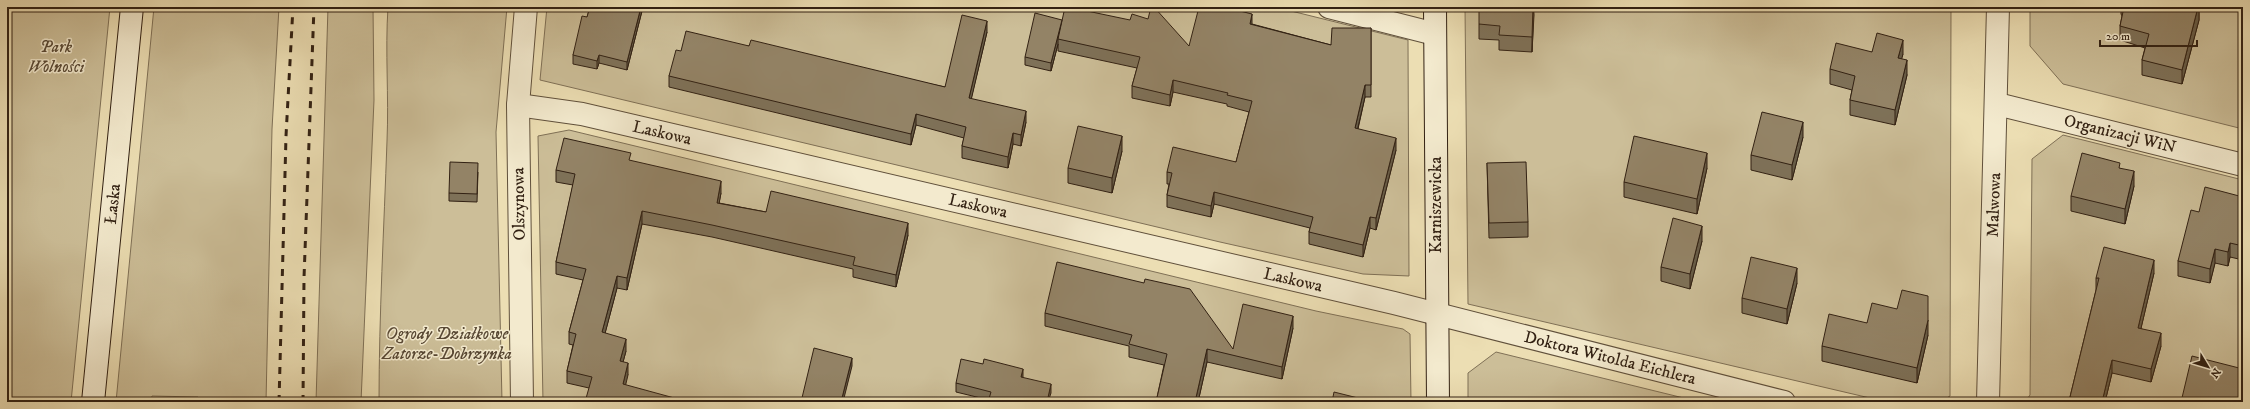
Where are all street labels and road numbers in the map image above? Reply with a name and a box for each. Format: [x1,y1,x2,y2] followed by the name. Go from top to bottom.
[2062,109,2178,159] street label: Organizacji WiN
[630,116,694,151] street label: Laskowa
[1425,156,1447,254] street label: Karniszewicka
[507,166,531,241] street label: Olszynowa
[1982,171,2006,238] street label: Malwowa
[100,182,126,225] street label: Łaska
[946,189,1010,224] street label: Laskowa
[1261,263,1325,298] street label: Laskowa
[1522,326,1699,390] street label: Doktora Witolda Eichlera

